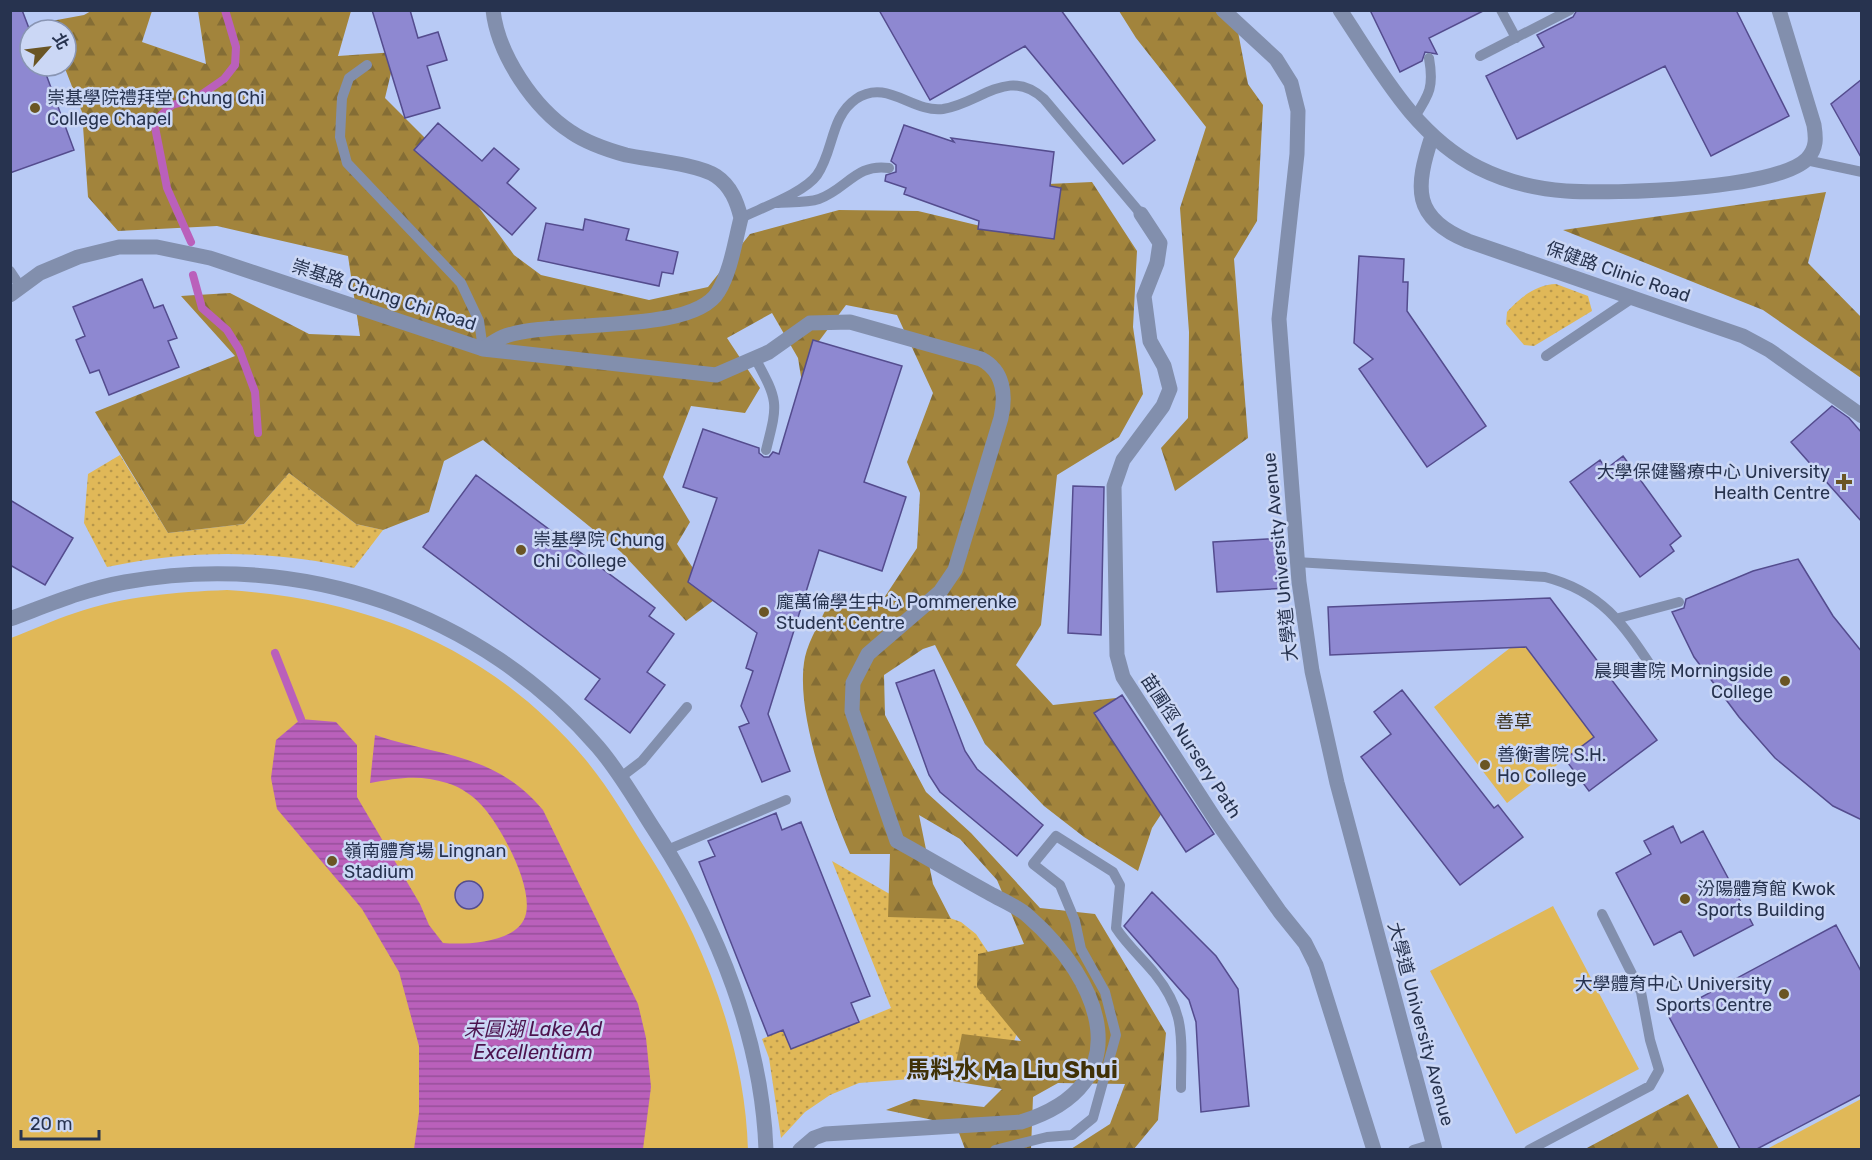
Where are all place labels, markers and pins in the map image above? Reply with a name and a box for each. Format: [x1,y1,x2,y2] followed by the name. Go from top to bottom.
[47,87,265,130] place label: 崇基學院禮拜堂 Chung Chi College Chapel
[28,101,42,115] marker: 崇基學院禮拜堂 Chung Chi College Chapel
[1597,461,1830,504] place label: 大學保健醫療中心 University Health Centre
[1835,473,1853,491] marker: 大學保健醫療中心 University Health Centre
[533,529,665,572] place label: 崇基學院 Chung Chi College
[514,543,528,557] marker: 崇基學院 Chung Chi College
[776,591,1017,634] place label: 龐萬倫學生中心 Pommerenke Student Centre
[757,605,771,619] marker: 龐萬倫學生中心 Pommerenke Student Centre
[1594,660,1773,703] place label: 晨興書院 Morningside College
[1778,674,1792,688] marker: 晨興書院 Morningside College
[1497,744,1606,787] place label: 善衡書院 S.H. Ho College
[1478,758,1492,772] marker: 善衡書院 S.H. Ho College
[344,840,506,883] place label: 嶺南體育場 Lingnan Stadium
[325,854,339,868] marker: 嶺南體育場 Lingnan Stadium
[1697,878,1836,921] place label: 汾陽體育館 Kwok Sports Building
[1678,892,1692,906] marker: 汾陽體育館 Kwok Sports Building
[1575,973,1772,1016] place label: 大學體育中心 University Sports Centre
[1777,987,1791,1001] marker: 大學體育中心 University Sports Centre

